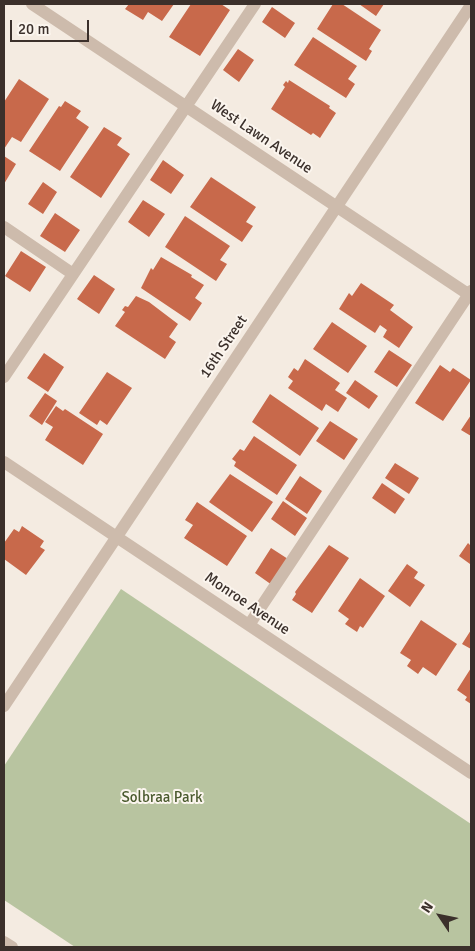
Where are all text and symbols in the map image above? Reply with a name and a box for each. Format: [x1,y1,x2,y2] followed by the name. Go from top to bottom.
[12,10,91,42] scale bar
[18,20,49,38] text: 20 m
[207,96,315,178] street label: West Lawn Avenue
[196,312,252,382] street label: 16th Street
[201,569,293,639] street label: Monroe Avenue
[121,789,203,807] park label: Solbraa Park
[415,891,465,941] north arrow
[417,899,437,916] text: N

